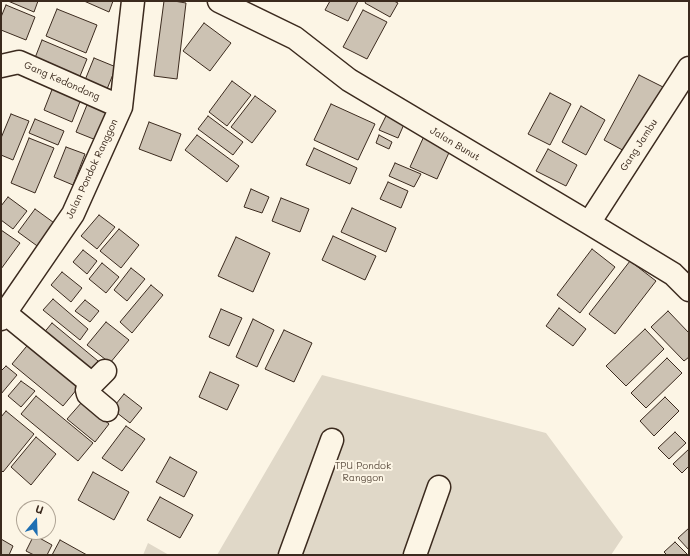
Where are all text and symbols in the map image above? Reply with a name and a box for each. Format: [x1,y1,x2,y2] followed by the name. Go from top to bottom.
[22,59,102,103] street label: Gang Kedondong
[64,117,120,221] street label: Jalan Pondok Ranggon
[618,117,660,173] street label: Gang Jambu
[428,124,482,164] street label: Jalan Bunut
[335,460,391,484] park label: TPU Pondok Ranggon
[16,500,56,540] north arrow
[34,501,46,517] text: U

